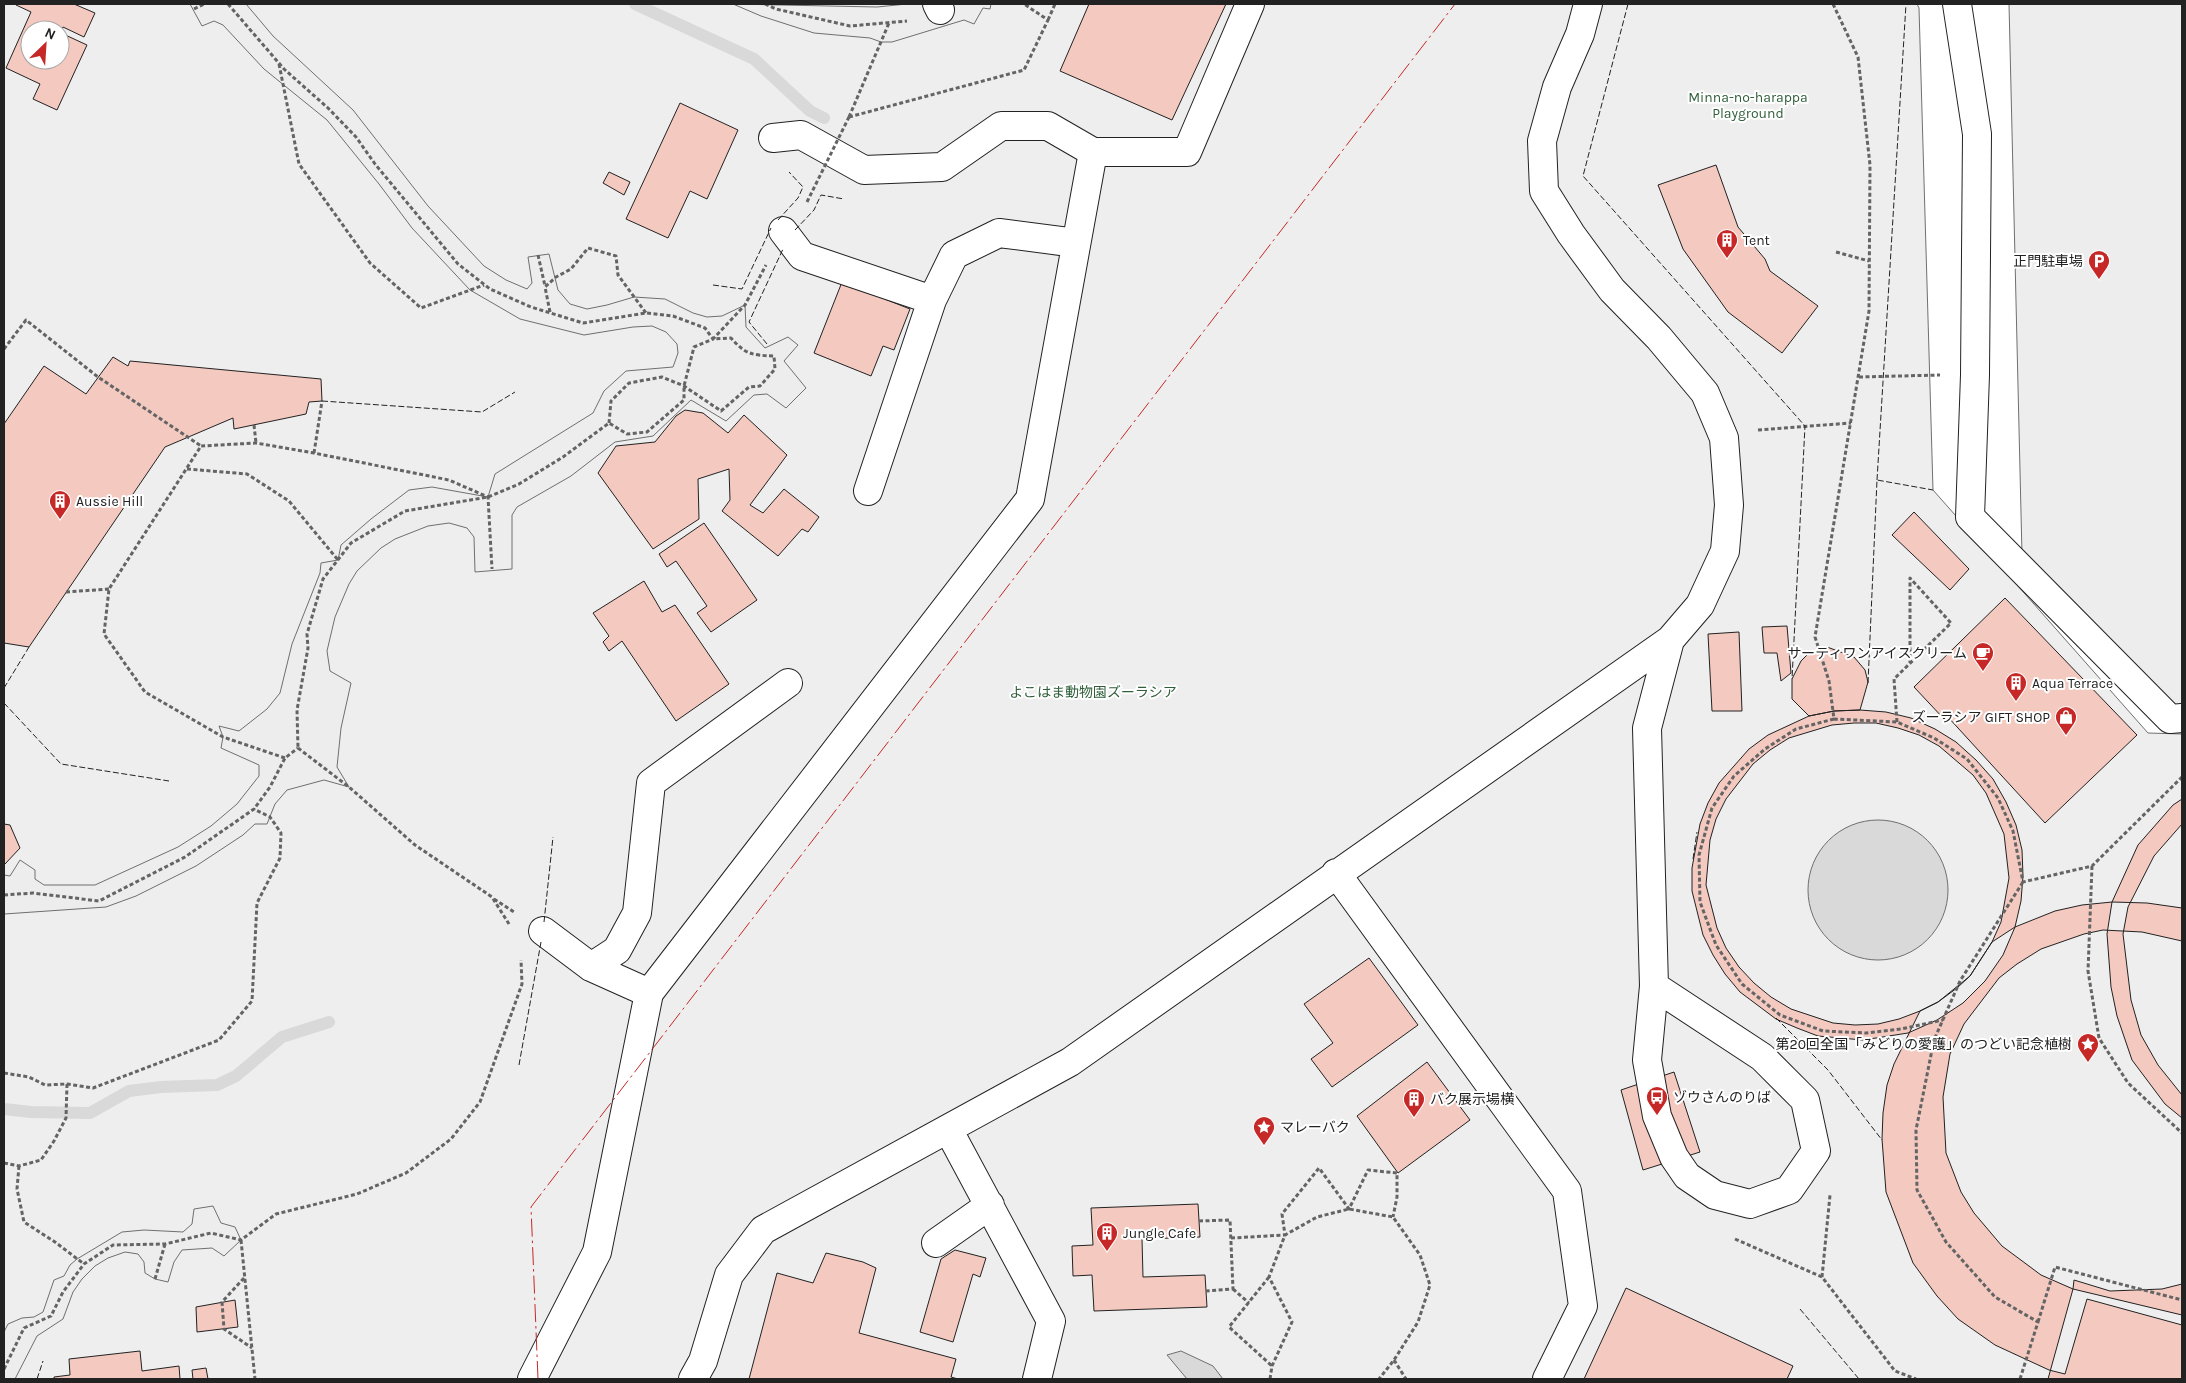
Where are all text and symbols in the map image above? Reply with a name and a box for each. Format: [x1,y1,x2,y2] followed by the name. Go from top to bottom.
[20,20,70,70] north arrow
[42,24,58,43] text: N
[1688,89,1808,122] park label: Minna-no-harappa Playground
[1715,228,1739,259] building icon: Tent
[1743,232,1770,249] place label: Tent
[2087,249,2111,280] parking icon: 正門駐車場
[2013,253,2083,270] place label: 正門駐車場
[48,489,72,520] building icon: Aussie Hill
[76,493,143,510] place label: Aussie Hill
[1971,641,1995,672] cafe icon: サーティワンアイスクリーム
[1787,645,1967,662] place label: サーティワンアイスクリーム
[2004,671,2028,702] building icon: Aqua Terrace
[2032,675,2113,692] place label: Aqua Terrace
[1009,684,1177,701] park label: よこはま動物園ズーラシア
[2054,705,2078,736] shop icon: ズーラシア GIFT SHOP
[1912,709,2050,726] place label: ズーラシア GIFT SHOP
[2076,1032,2100,1063] place icon: 第20回全国「みどりの愛護」のつどい記念植樹
[1776,1036,2072,1053] place label: 第20回全国「みどりの愛護」のつどい記念植樹
[1645,1085,1669,1116] bus stop icon: ゾウさんのりば
[1402,1087,1426,1118] building icon: バク展示場横
[1673,1089,1771,1106] place label: ゾウさんのりば
[1430,1091,1515,1108] place label: バク展示場横
[1252,1115,1276,1146] place icon: マレーバク
[1280,1119,1350,1136] place label: マレーバク
[1095,1221,1119,1252] building icon: Jungle Cafe
[1123,1225,1196,1242] place label: Jungle Cafe

